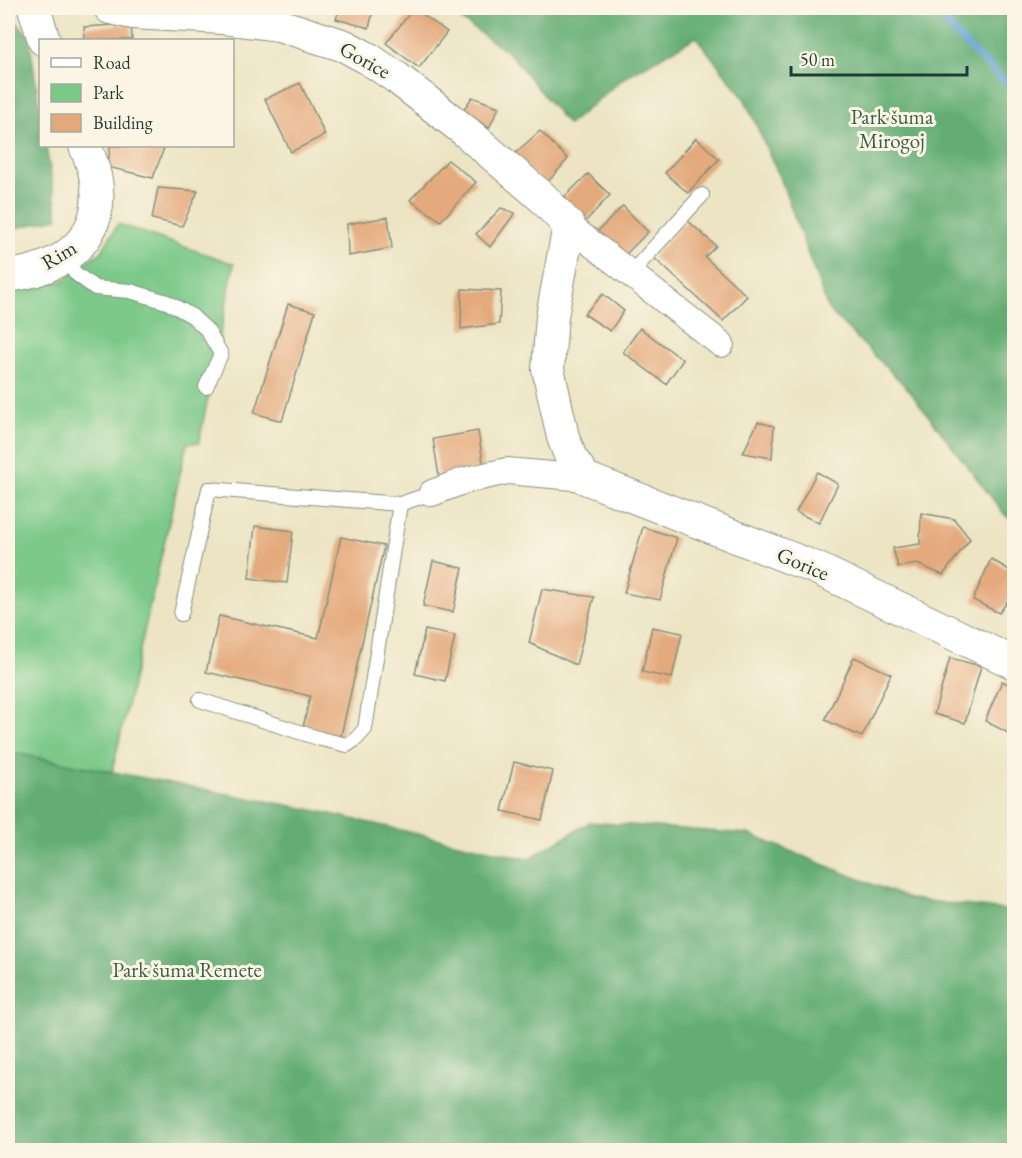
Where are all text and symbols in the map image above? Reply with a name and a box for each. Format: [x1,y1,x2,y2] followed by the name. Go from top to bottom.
[335,35,395,85] street label: Gorice
[39,39,234,147] legend
[791,39,966,77] scale bar
[800,48,835,71] text: 50 m
[93,51,132,74] text: Road
[93,81,124,104] text: Park
[851,103,934,154] park label: Park šuma Mirogoj
[93,111,153,134] text: Building
[36,234,81,276] street label: Rim
[773,541,833,587] street label: Gorice
[112,956,262,983] park label: Park šuma Remete

